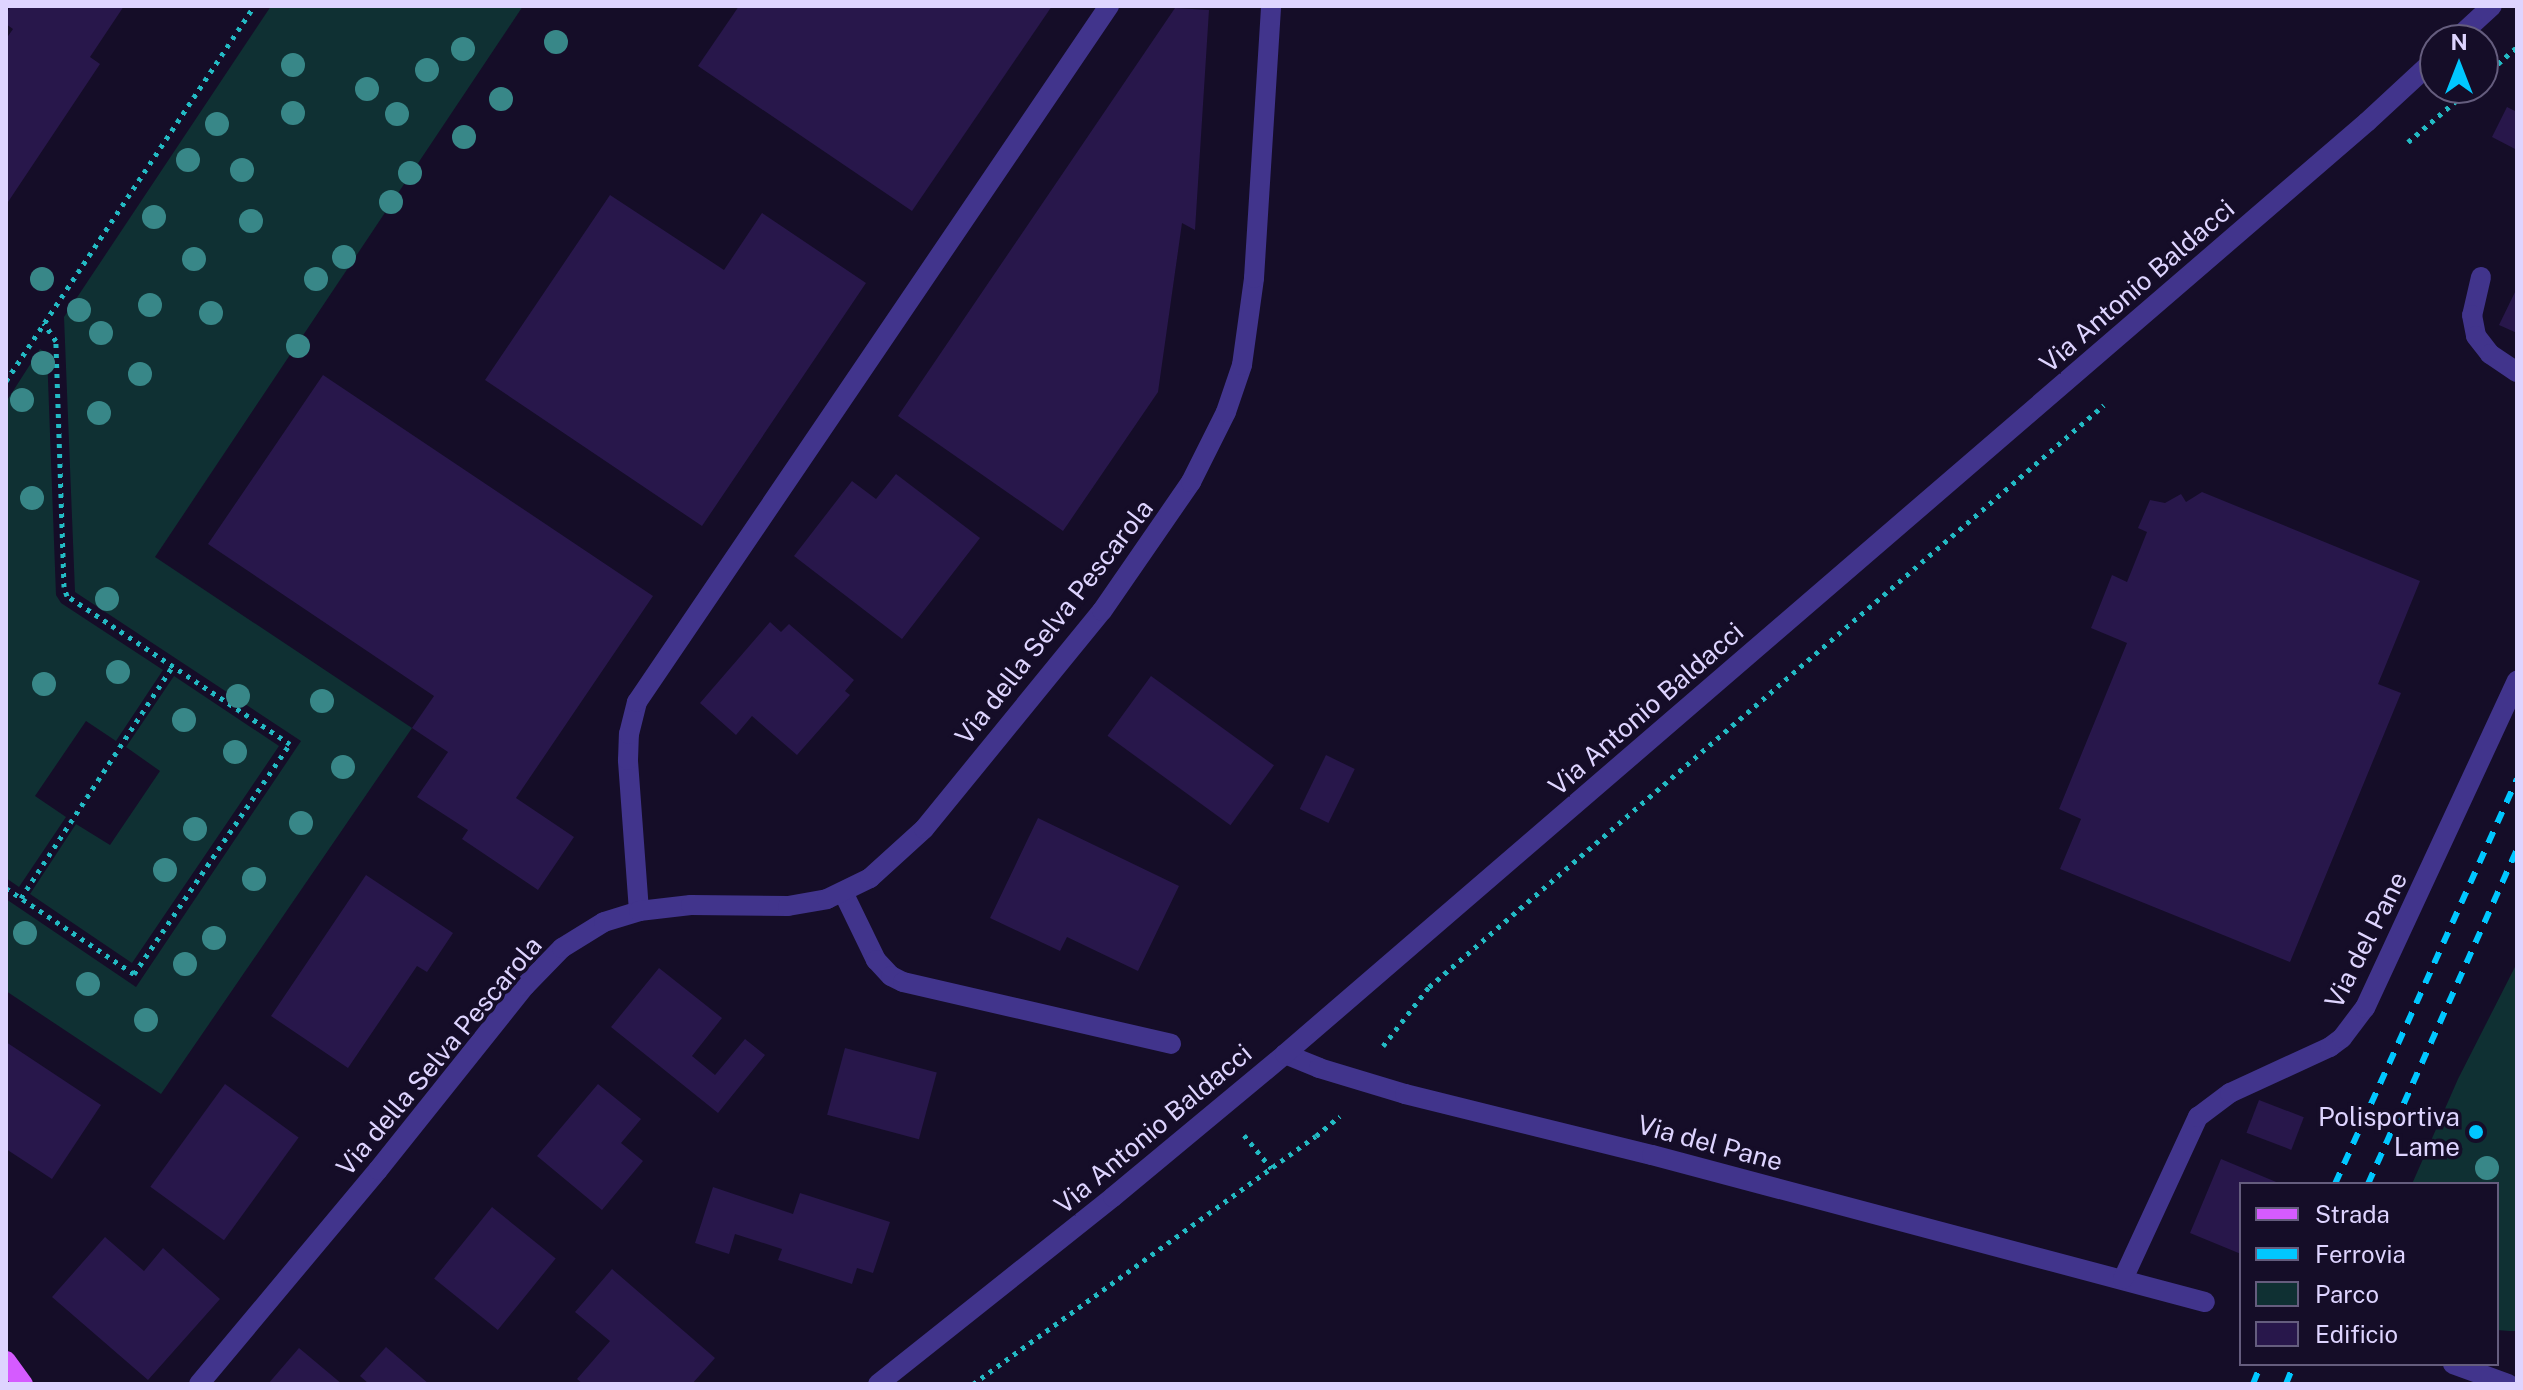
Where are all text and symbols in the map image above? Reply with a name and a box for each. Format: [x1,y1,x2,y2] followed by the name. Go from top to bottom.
[2419,24,2499,104] north arrow
[2450,29,2468,55] text: N
[2033,193,2241,379] street label: Via Antonio Baldacci
[948,493,1160,751] street label: Via della Selva Pescarola
[1542,616,1750,802] street label: Via Antonio Baldacci
[2318,866,2414,1014] street label: Via del Pane
[330,930,548,1182] street label: Via della Selva Pescarola
[1048,1037,1258,1221] street label: Via Antonio Baldacci
[2318,1101,2460,1162] place label: Polisportiva Lame
[1634,1109,1786,1177] street label: Via del Pane
[2467,1123,2485,1141] marker: Polisportiva Lame
[2239,1182,2499,1366] legend
[2315,1200,2390,1228] text: Strada
[2315,1240,2406,1268] text: Ferrovia
[2315,1280,2379,1308] text: Parco
[2315,1320,2398,1348] text: Edificio

